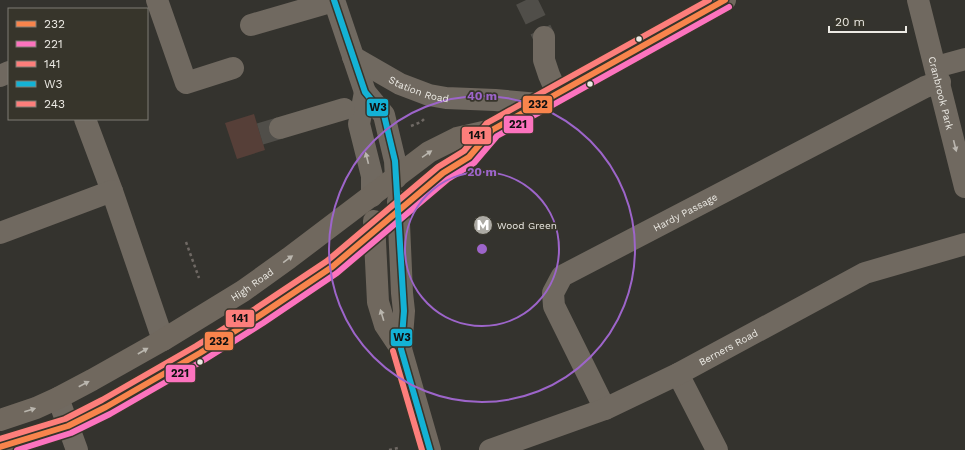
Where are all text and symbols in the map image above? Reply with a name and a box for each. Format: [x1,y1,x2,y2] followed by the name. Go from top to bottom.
[8,8,148,120] legend
[829,8,906,34] scale bar
[835,15,865,29] text: 20 m
[44,17,65,31] text: 232
[634,34,644,44] unlabelled marker
[44,37,63,51] text: 221
[926,55,956,131] street label: Cranbrook Park
[44,57,61,71] text: 141
[387,74,450,104] street label: Station Road
[44,77,63,91] text: W3
[585,79,595,89] unlabelled marker
[467,89,497,103] text: 40 m
[522,95,553,114] line badge: 232
[44,97,65,111] text: 243
[366,98,389,117] line badge: W3
[528,98,548,111] text: 232
[369,101,387,114] text: W3
[503,115,534,134] line badge: 221
[509,118,527,131] text: 221
[461,126,492,145] line badge: 141
[469,129,485,142] text: 141
[953,140,959,153] one-way arrow
[422,151,433,158] one-way arrow
[364,152,370,164] one-way arrow
[467,165,497,179] text: 20 m
[651,191,719,234] street label: Hardy Passage
[472,214,494,236] metro station icon: Wood Green
[497,220,557,231] place label: Wood Green
[475,242,489,256] centre of rings
[283,254,294,263] one-way arrow
[229,266,276,303] street label: High Road
[225,309,255,328] line badge: 141
[379,309,385,321] one-way arrow
[232,312,248,325] text: 141
[697,327,760,368] street label: Berners Road
[390,328,413,347] line badge: W3
[204,331,234,351] line badge: 232
[393,331,411,344] text: W3
[209,335,229,348] text: 232
[137,347,149,354] one-way arrow
[195,357,205,367] unlabelled marker
[165,364,196,383] line badge: 221
[171,367,189,380] text: 221
[78,381,90,388] one-way arrow
[24,407,36,413] one-way arrow

